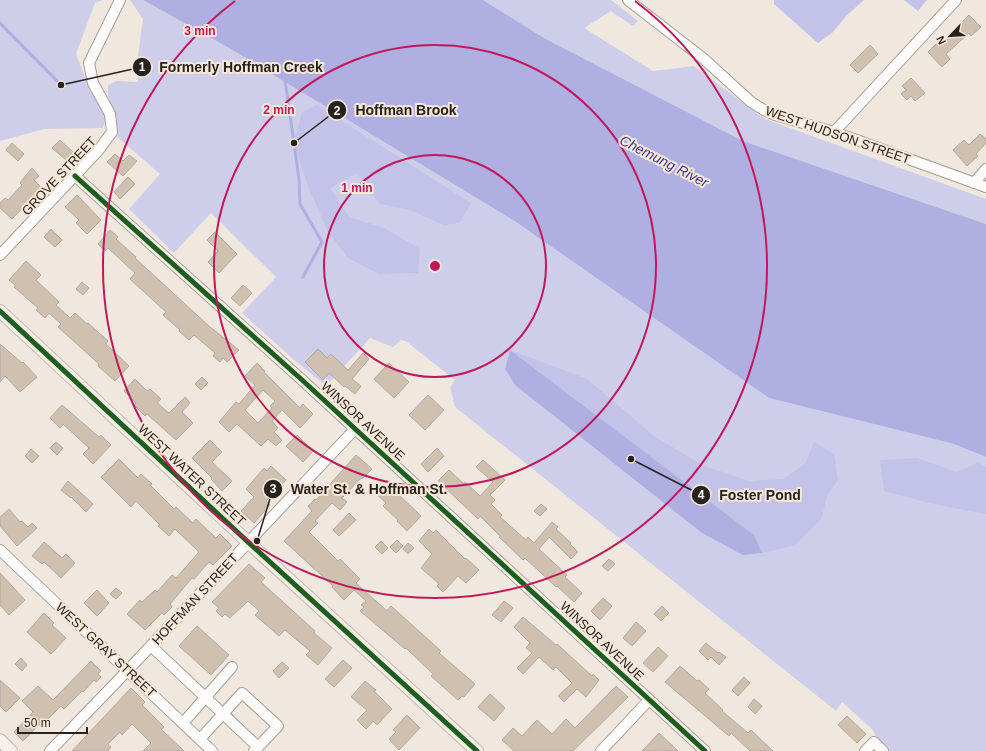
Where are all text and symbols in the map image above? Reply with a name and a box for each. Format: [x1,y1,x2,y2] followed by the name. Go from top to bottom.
[930,16,970,56] north arrow
[184,24,216,38] text: 3 min
[934,34,948,46] text: N
[132,54,331,80] callout: Formerly Hoffman Creek
[159,59,323,75] text: Formerly Hoffman Creek
[139,60,146,74] text: 1
[327,97,464,123] callout: Hoffman Brook
[355,102,457,118] text: Hoffman Brook
[263,103,295,117] text: 2 min
[764,103,912,167] street label: WEST HUDSON STREET
[334,104,341,118] text: 2
[617,132,712,191] water label: Chemung River
[19,134,99,218] street label: GROVE STREET
[341,181,373,195] text: 1 min
[428,259,442,273] centre of rings
[318,378,408,464] street label: WINSOR AVENUE
[135,421,249,529] street label: WEST WATER STREET
[263,476,456,502] callout: Water St. & Hoffman St.
[291,481,447,497] text: Water St. & Hoffman St.
[270,482,277,496] text: 3
[691,482,809,508] callout: Foster Pond
[719,487,801,503] text: Foster Pond
[698,488,705,502] text: 4
[149,550,241,648] street label: HOFFMAN STREET
[557,598,647,684] street label: WINSOR AVENUE
[53,600,159,700] street label: WEST GRAY STREET
[18,709,87,735] scale bar
[24,716,51,730] text: 50 m

